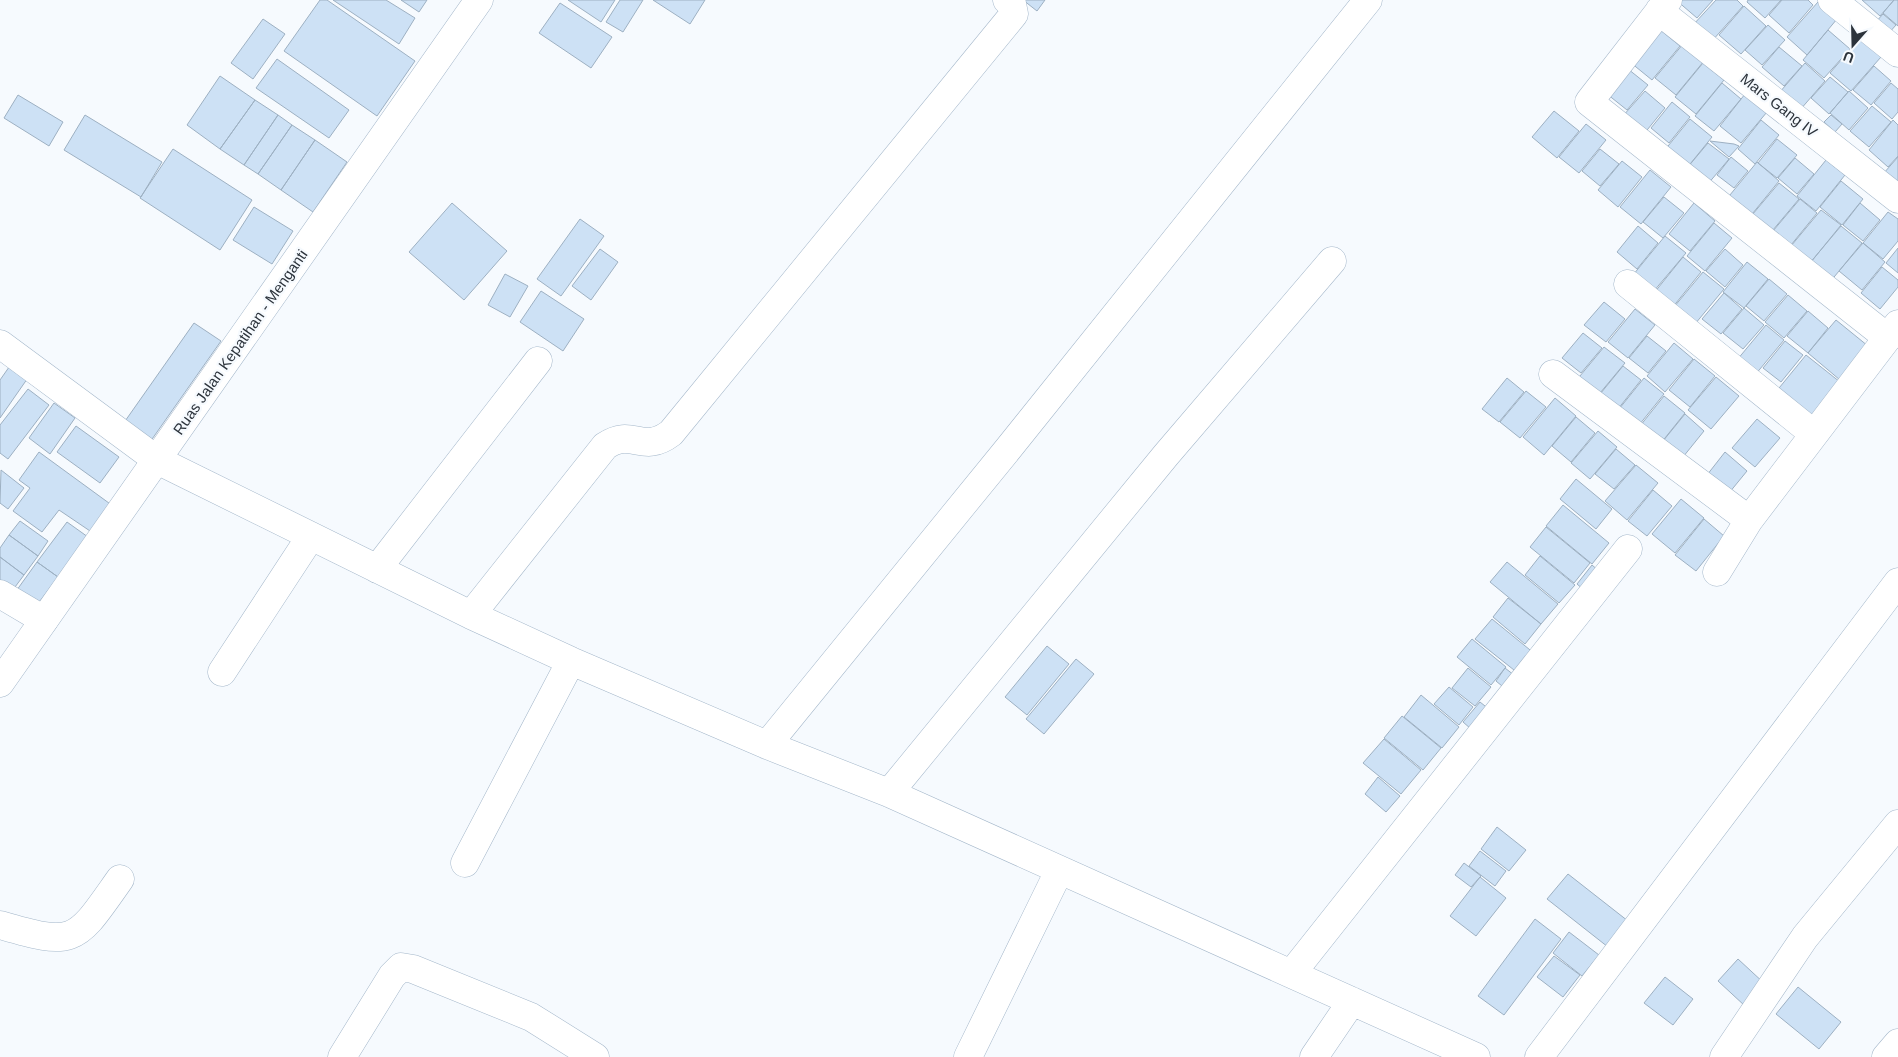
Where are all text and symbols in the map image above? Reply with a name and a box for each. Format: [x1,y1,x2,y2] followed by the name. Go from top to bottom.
[1828,20,1878,70] north arrow
[1841,48,1856,66] text: U
[1737,70,1821,140] street label: Mars Gang IV
[169,246,311,438] street label: Ruas Jalan Kepatihan - Menganti

